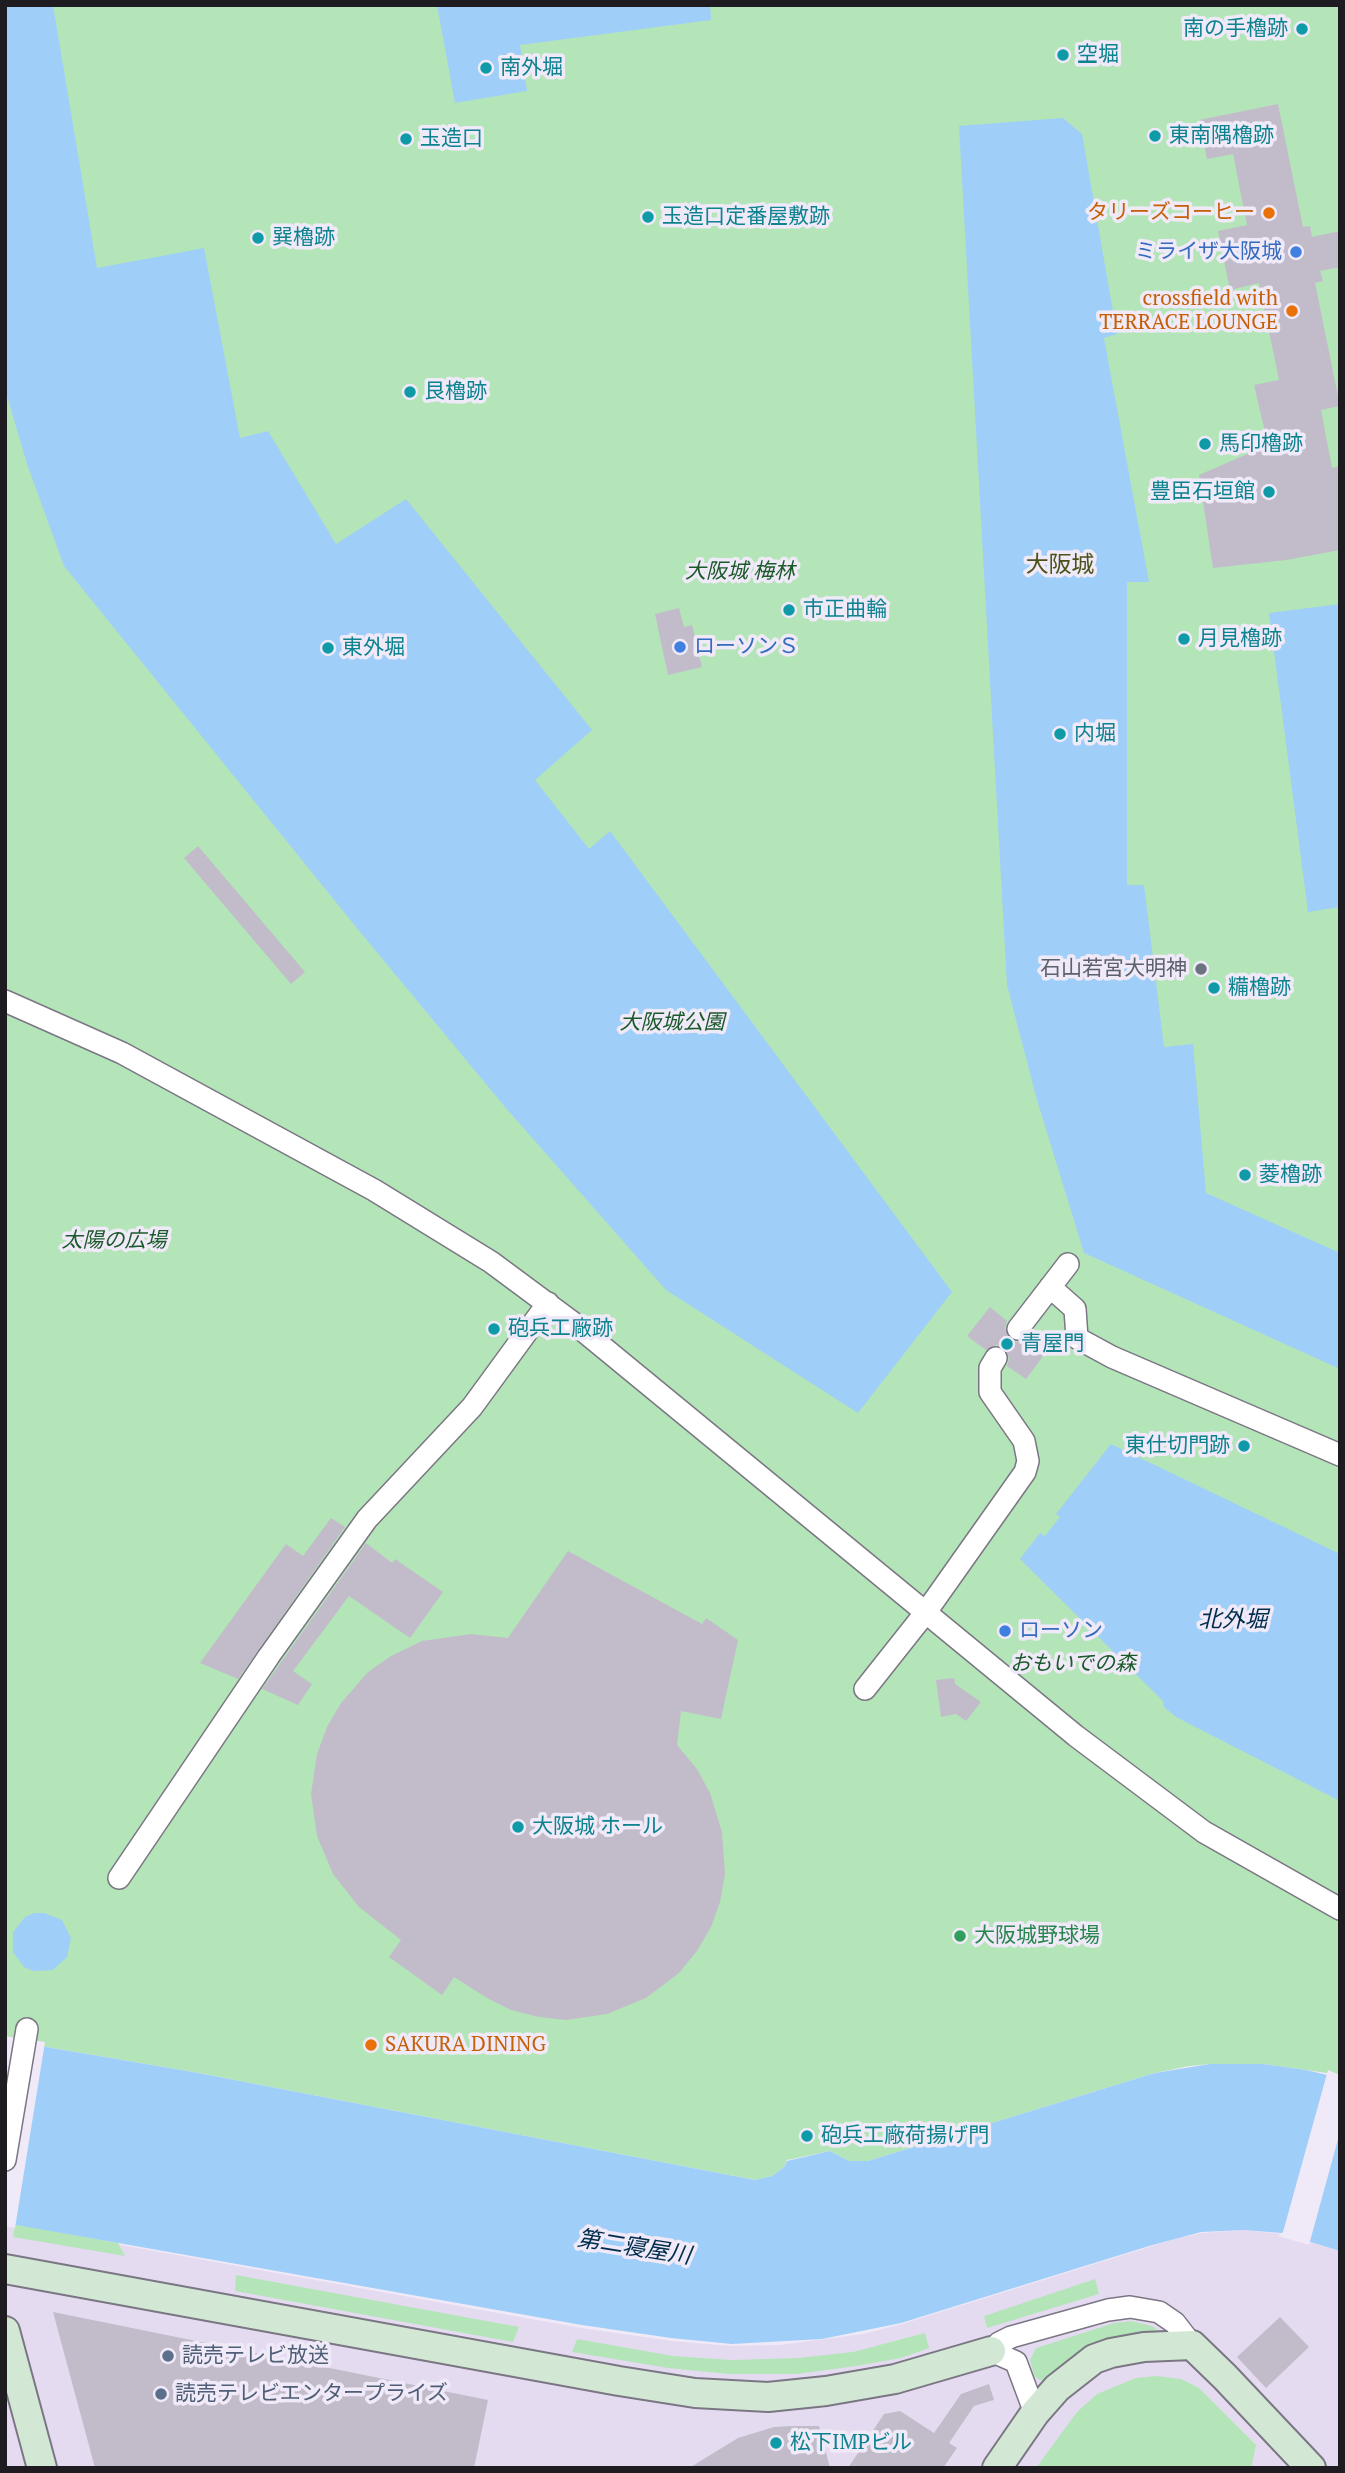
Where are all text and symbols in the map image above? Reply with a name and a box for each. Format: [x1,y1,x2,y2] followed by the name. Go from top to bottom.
[1183,16,1288,42] place label: 南の手櫓跡
[1294,21,1310,37] marker: 南の手櫓跡
[1077,42,1119,68] place label: 空堀
[1055,47,1071,63] marker: 空堀
[500,55,563,81] place label: 南外堀
[478,60,494,76] marker: 南外堀
[1169,123,1274,149] place label: 東南隅櫓跡
[420,126,483,152] place label: 玉造口
[1147,128,1163,144] marker: 東南隅櫓跡
[398,131,414,147] marker: 玉造口
[1087,200,1255,226] place label: タリーズコーヒー
[662,204,830,230] place label: 玉造口定番屋敷跡
[1261,205,1277,221] marker: タリーズコーヒー
[640,209,656,225] marker: 玉造口定番屋敷跡
[272,225,335,251] place label: 巽櫓跡
[250,230,266,246] marker: 巽櫓跡
[1135,239,1282,265] place label: ミライザ大阪城
[1288,244,1304,260] marker: ミライザ大阪城
[1099,286,1278,336] place label: crossfield with TERRACE LOUNGE
[1284,303,1300,319] marker: crossfield with TERRACE LOUNGE
[424,379,487,405] place label: 艮櫓跡
[402,384,418,400] marker: 艮櫓跡
[1219,431,1303,457] place label: 馬印櫓跡
[1197,436,1213,452] marker: 馬印櫓跡
[1150,479,1255,505] place label: 豊臣石垣館
[1261,484,1277,500] marker: 豊臣石垣館
[1026,551,1094,579] district label: 大阪城
[685,559,795,585] park label: 大阪城 梅林
[803,597,887,623] place label: 市正曲輪
[781,602,797,618] marker: 市正曲輪
[1198,626,1282,652] place label: 月見櫓跡
[1176,631,1192,647] marker: 月見櫓跡
[694,634,799,660] place label: ローソンＳ
[342,635,405,661] place label: 東外堀
[672,639,688,655] marker: ローソンＳ
[320,640,336,656] marker: 東外堀
[1074,721,1116,747] place label: 内堀
[1052,726,1068,742] marker: 内堀
[1040,956,1187,982] place label: 石山若宮大明神
[1193,961,1209,977] marker: 石山若宮大明神
[1228,975,1291,1001] place label: 糒櫓跡
[1206,980,1222,996] marker: 糒櫓跡
[620,1010,724,1036] park label: 大阪城公園
[1259,1162,1322,1188] place label: 菱櫓跡
[1237,1167,1253,1183] marker: 菱櫓跡
[62,1228,166,1254] park label: 太陽の広場
[508,1316,613,1342] place label: 砲兵工廠跡
[486,1321,502,1337] marker: 砲兵工廠跡
[1021,1331,1084,1357] place label: 青屋門
[999,1336,1015,1352] marker: 青屋門
[1125,1433,1230,1459] place label: 東仕切門跡
[1236,1438,1252,1454] marker: 東仕切門跡
[1199,1606,1267,1634] water label: 北外堀
[1019,1618,1103,1644] place label: ローソン
[997,1623,1013,1639] marker: ローソン
[1010,1651,1136,1677] park label: おもいでの森
[532,1814,663,1840] place label: 大阪城 ホール
[510,1819,526,1835] marker: 大阪城 ホール
[974,1923,1100,1949] place label: 大阪城野球場
[952,1928,968,1944] marker: 大阪城野球場
[385,2032,546,2058] place label: SAKURA DINING
[363,2037,379,2053] marker: SAKURA DINING
[821,2123,989,2149] place label: 砲兵工廠荷揚げ門
[799,2128,815,2144] marker: 砲兵工廠荷揚げ門
[575,2225,693,2271] water label: 第二寝屋川
[182,2343,329,2369] place label: 読売テレビ放送
[160,2348,176,2364] marker: 読売テレビ放送
[175,2381,448,2407] place label: 読売テレビエンタープライズ
[153,2386,169,2402] marker: 読売テレビエンタープライズ
[790,2430,912,2456] place label: 松下IMPビル
[768,2435,784,2451] marker: 松下IMPビル

